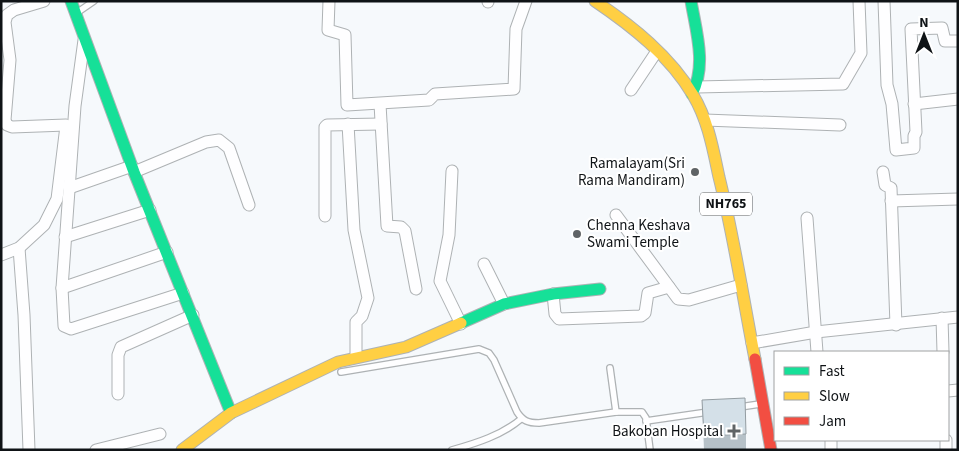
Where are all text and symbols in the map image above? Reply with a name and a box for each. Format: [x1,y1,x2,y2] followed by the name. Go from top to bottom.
[899,10,949,60] north arrow
[919,13,929,33] text: N
[578,153,685,191] place label: Ramalayam(Sri Rama Mandiram)
[689,166,701,178] marker: Ramalayam(Sri Rama Mandiram)
[700,192,752,215] road number: NH765
[587,215,690,253] place label: Chenna Keshava Swami Temple
[571,228,583,240] marker: Chenna Keshava Swami Temple
[774,351,949,441] legend
[819,361,845,382] text: Fast
[819,386,850,407] text: Slow
[819,411,846,432] text: Jam
[612,421,723,442] place label: Bakoban Hospital
[727,424,741,438] marker: Bakoban Hospital

